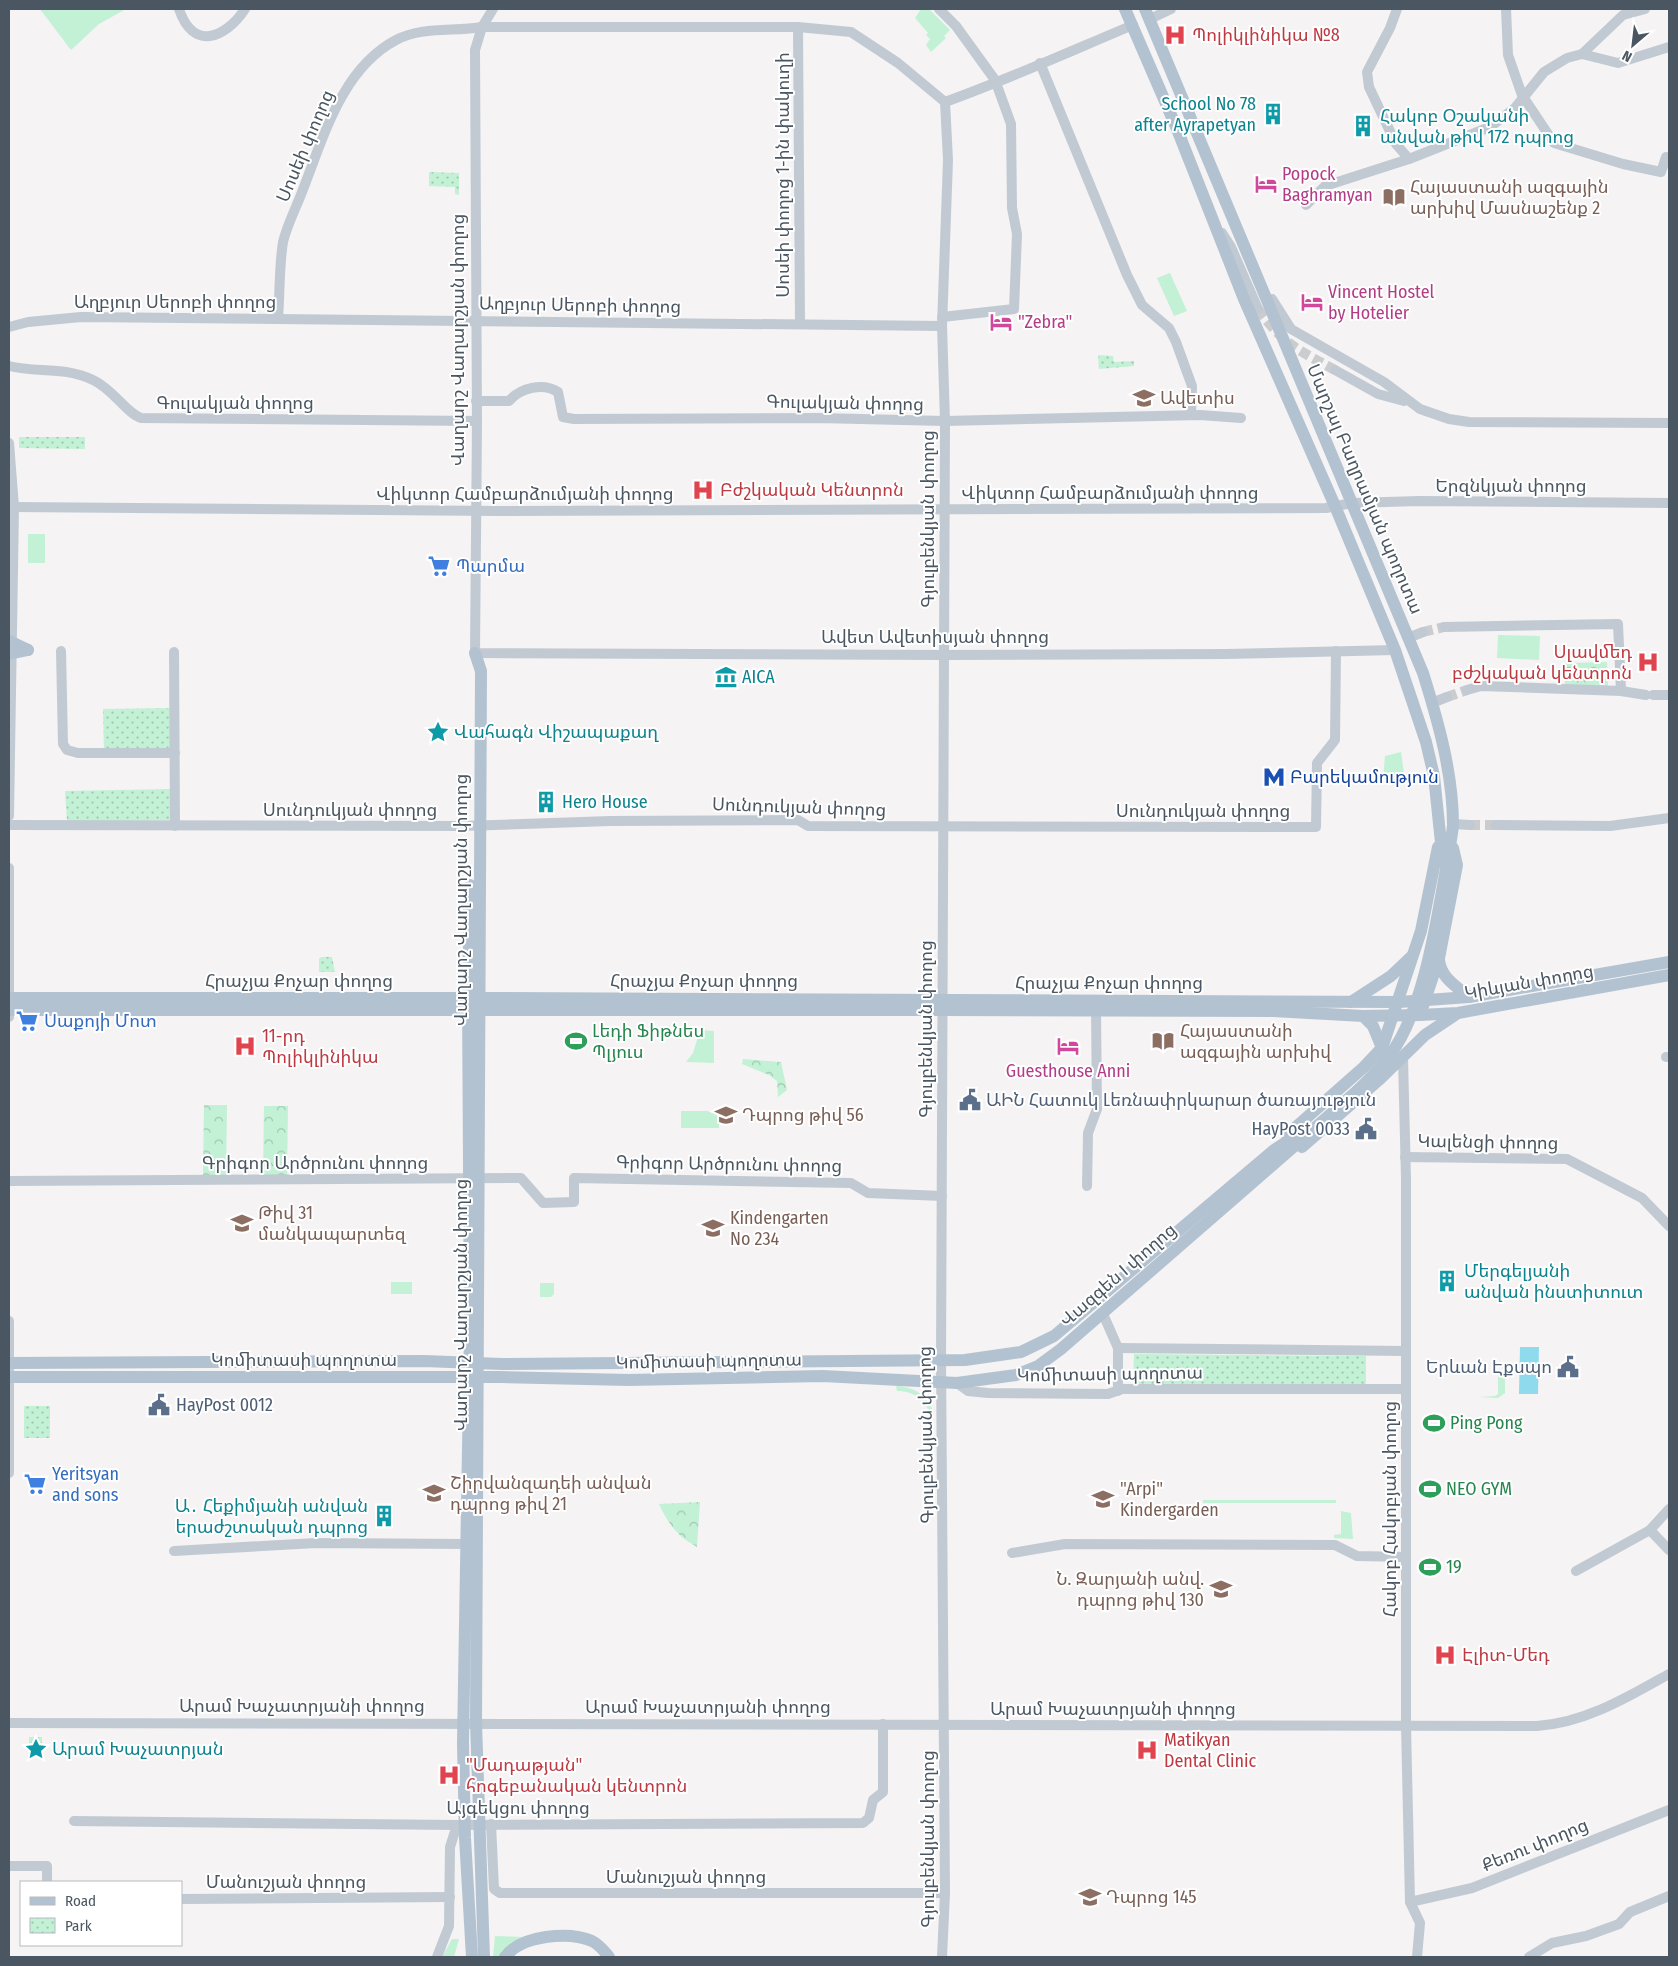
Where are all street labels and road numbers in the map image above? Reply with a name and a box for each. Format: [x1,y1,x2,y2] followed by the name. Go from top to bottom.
[772,52,794,298] street label: Սոսեի փողոց 1-ին փակուղի
[272,87,338,205] street label: Սոսեի փողոց
[447,214,469,466] street label: Վաղարշ Վաղարշյան փողոց
[74,291,276,313] street label: Աղբյուր Սերոբի փողոց
[479,292,681,318] street label: Աղբյուր Սերոբի փողոց
[1302,360,1428,618] street label: Մարշալ Բաղրամյան պողոտա
[766,391,924,415] street label: Գուլակյան փողոց
[156,392,314,414] street label: Գուլակյան փողոց
[917,430,939,608] street label: Գյուլբենկյան փողոց
[1435,475,1587,497] street label: Երզնկյան փողոց
[961,482,1259,504] street label: Վիկտոր Համբարձումյանի փողոց
[376,483,674,505] street label: Վիկտոր Համբարձումյանի փողոց
[821,626,1049,648] street label: Ավետ Ավետիսյան փողոց
[450,774,472,1026] street label: Վաղարշ Վաղարշյան փողոց
[711,793,887,821] street label: Սունդուկյան փողոց
[263,799,437,821] street label: Սունդուկյան փողոց
[1116,800,1290,822] street label: Սունդուկյան փողոց
[915,940,937,1118] street label: Գյուլբենկյան փողոց
[1463,960,1595,1004] street label: Կիևյան փողոց
[205,970,393,992] street label: Հրաչյա Քոչար փողոց
[610,970,798,992] street label: Հրաչյա Քոչար փողոց
[1015,972,1203,994] street label: Հրաչյա Քոչար փողոց
[1417,1130,1559,1154] street label: Կալենցի փողոց
[616,1151,842,1177] street label: Գրիգոր Արծրունու փողոց
[202,1152,428,1174] street label: Գրիգոր Արծրունու փողոց
[450,1179,472,1431] street label: Վաղարշ Վաղարշյան փողոց
[1055,1219,1181,1331] street label: Վազգեն I փողոց
[913,1346,939,1524] street label: Գյուլբենկյան փողոց
[616,1348,802,1374] street label: Կոմիտասի պողոտա
[211,1349,397,1371] street label: Կոմիտասի պողոտա
[1017,1361,1203,1387] street label: Կոմիտասի պողոտա
[1379,1401,1401,1617] street label: Հակոբ Հակոբյան փողոց
[179,1695,425,1717] street label: Արամ Խաչատրյանի փողոց
[585,1696,831,1718] street label: Արամ Խաչատրյանի փողոց
[990,1698,1236,1720] street label: Արամ Խաչատրյանի փողոց
[917,1750,939,1928] street label: Գյուլբենկյան փողոց
[446,1797,590,1819] street label: Այգեկցու փողոց
[1479,1814,1591,1876] street label: Քեռու փողոց
[606,1866,766,1888] street label: Մանուշյան փողոց
[206,1871,366,1893] street label: Մանուշյան փողոց

